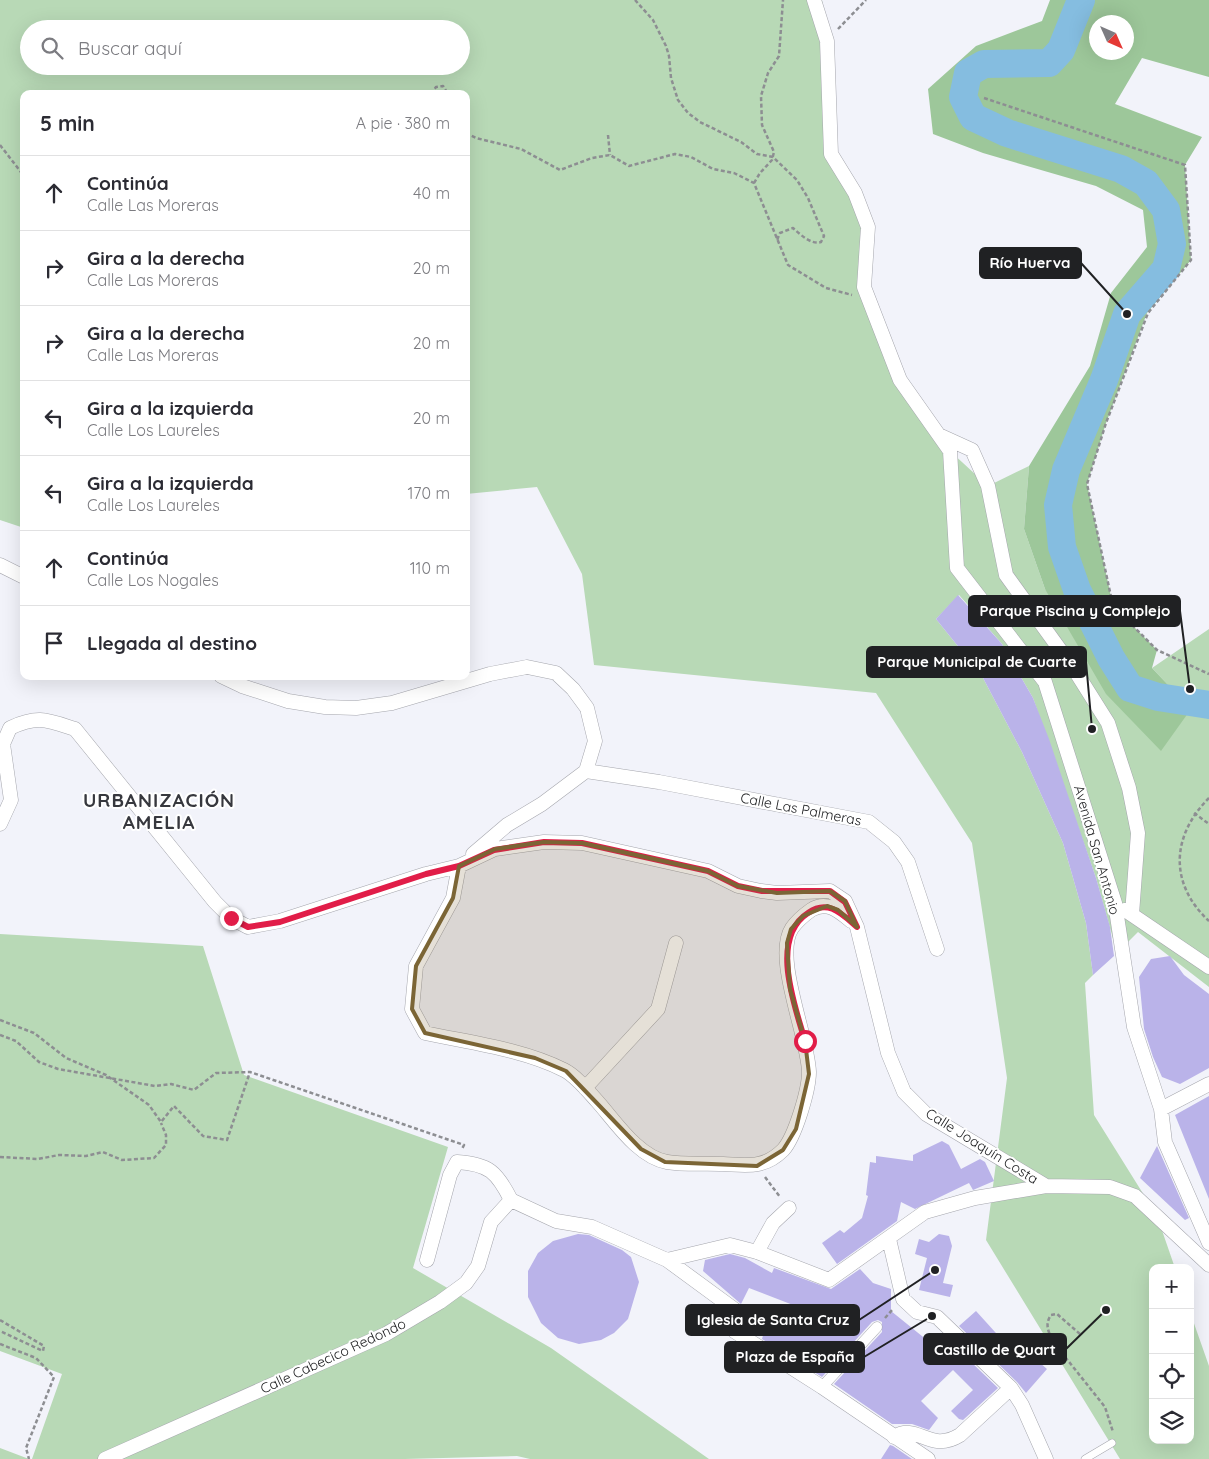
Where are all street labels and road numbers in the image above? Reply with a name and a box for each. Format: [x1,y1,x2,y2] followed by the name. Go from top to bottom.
[1070,783,1124,917] street label: Avenida San Antonio
[739,788,863,830] street label: Calle Las Palmeras
[922,1104,1042,1188] street label: Calle Joaquín Costa
[257,1314,409,1398] street label: Calle Cabecico Redondo

